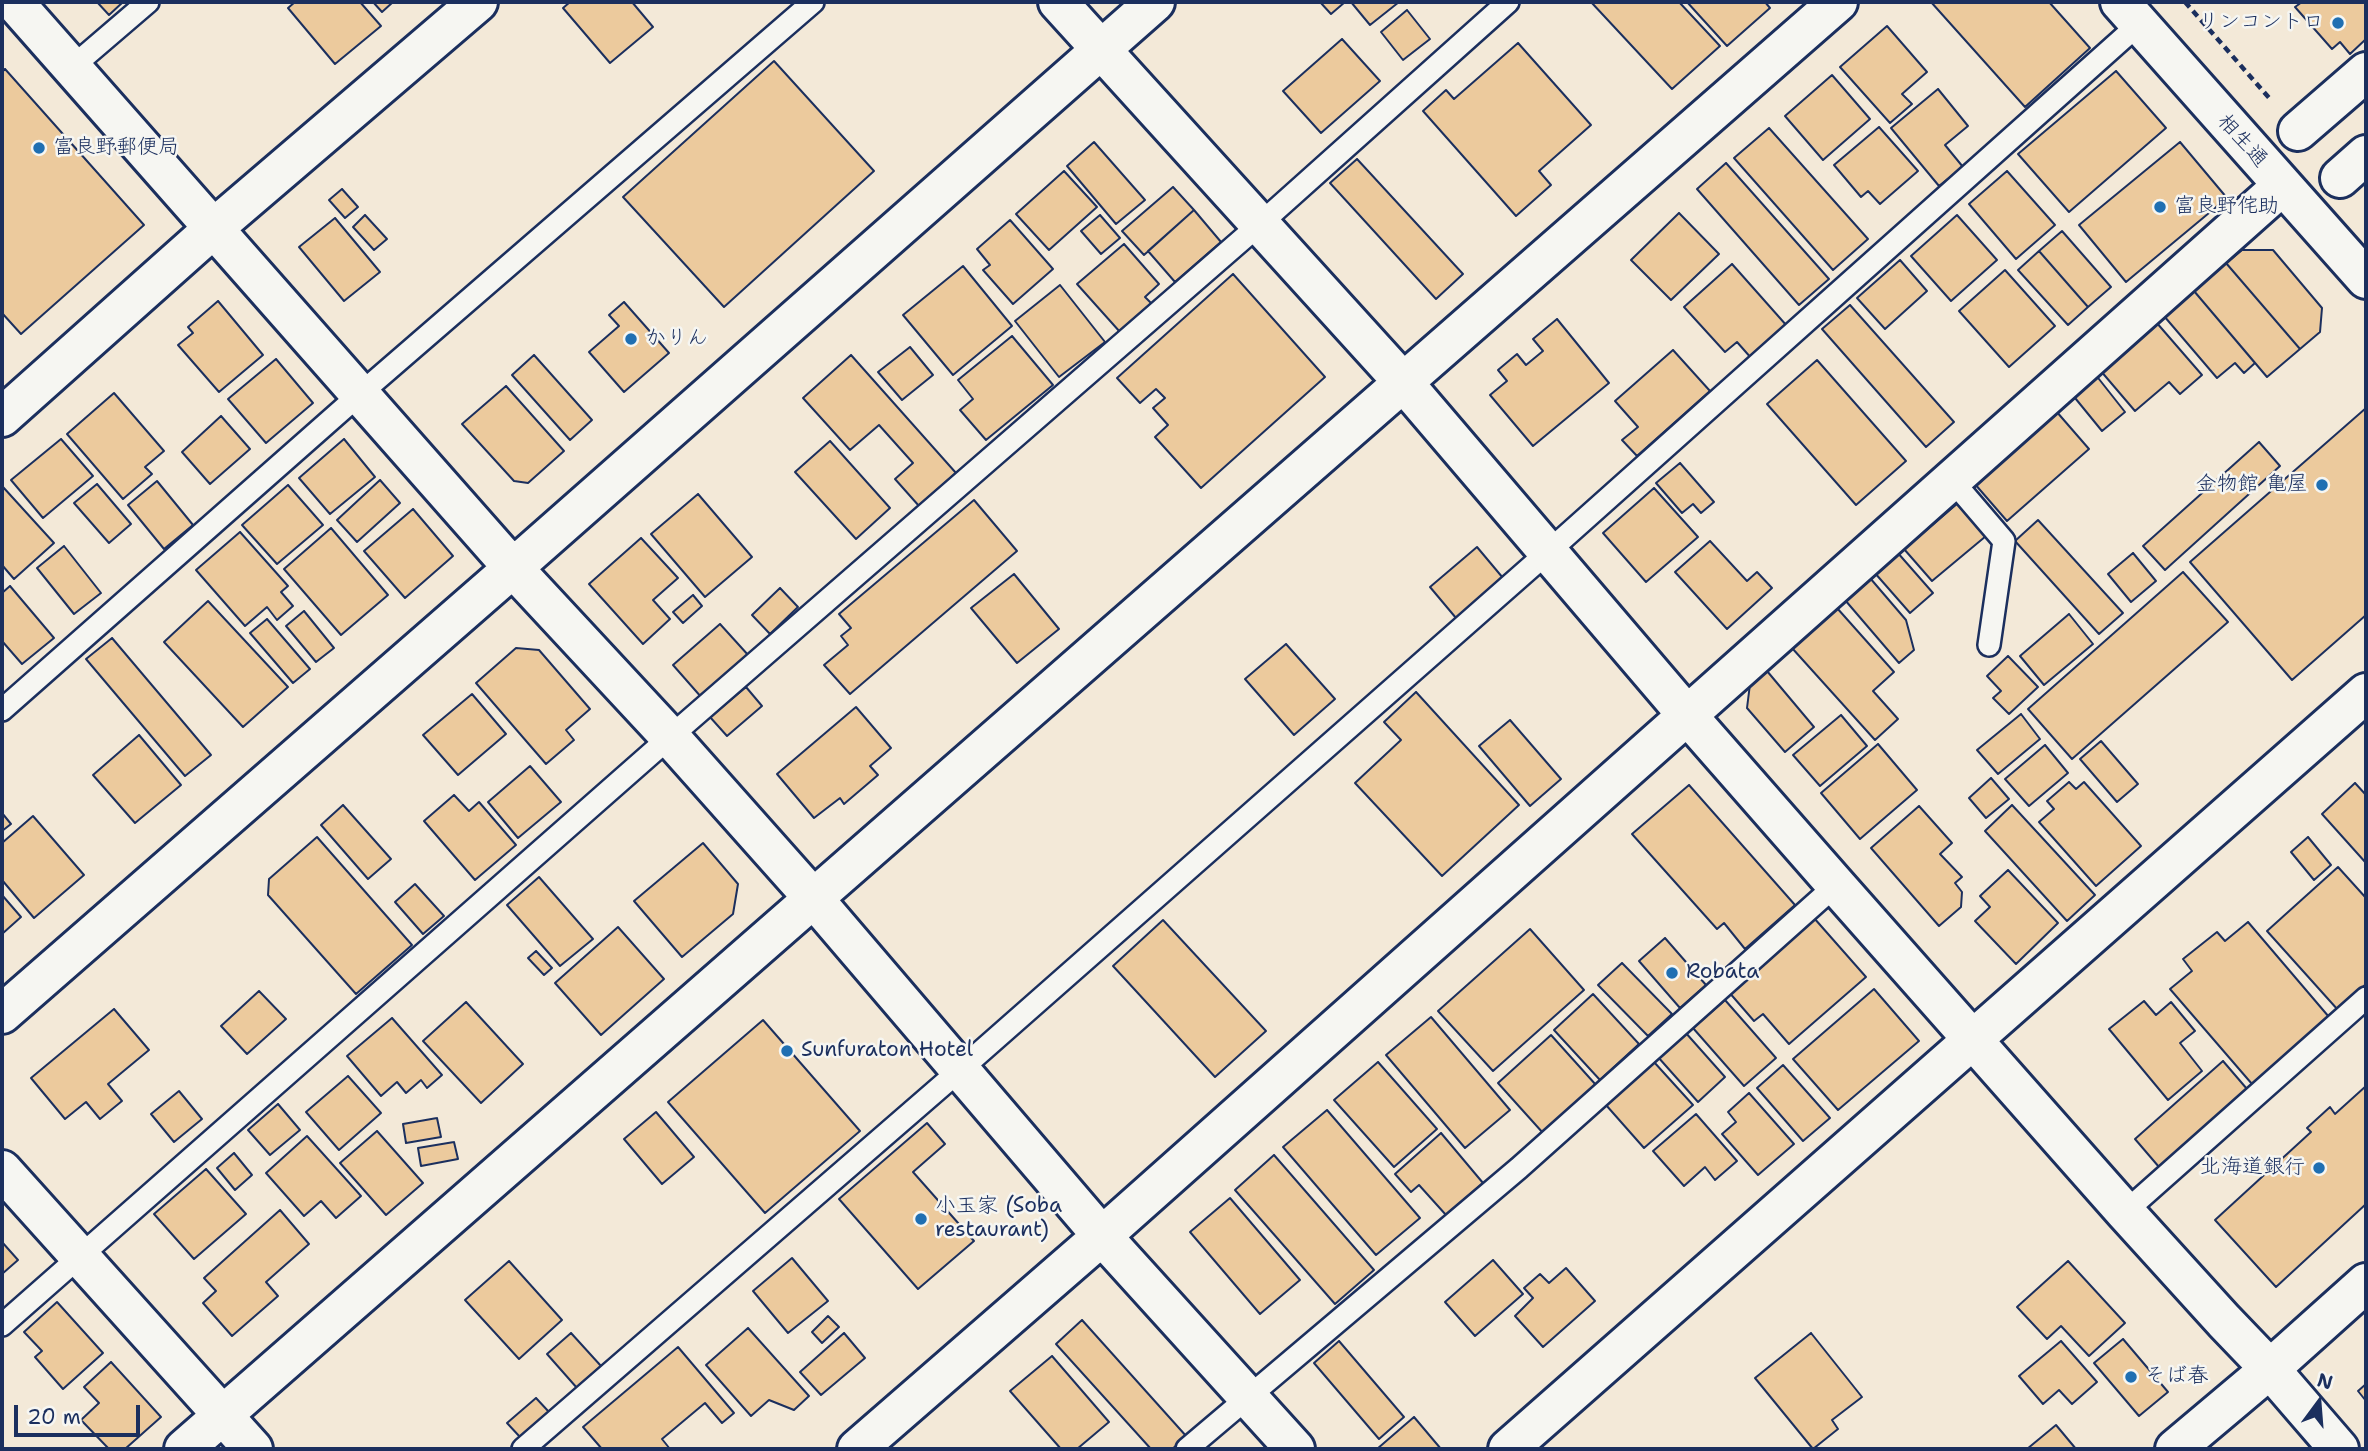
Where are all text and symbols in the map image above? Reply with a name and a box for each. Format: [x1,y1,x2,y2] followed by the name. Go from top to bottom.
[2198,10,2324,36] place label: リンコントロ
[2330,15,2346,31] marker: リンコントロ
[2212,109,2272,173] street label: 相生通
[53,135,179,161] place label: 富良野郵便局
[31,140,47,156] marker: 富良野郵便局
[2174,194,2279,220] place label: 富良野侘助
[2152,199,2168,215] marker: 富良野侘助
[645,326,708,352] place label: かりん
[623,331,639,347] marker: かりん
[2196,472,2308,498] place label: 金物館 亀屋
[2314,477,2330,493] marker: 金物館 亀屋
[1686,960,1759,986] place label: Robata
[1664,965,1680,981] marker: Robata
[801,1038,973,1064] place label: Sunfuraton Hotel
[779,1043,795,1059] marker: Sunfuraton Hotel
[2200,1155,2305,1181] place label: 北海道銀行
[2311,1160,2327,1176] marker: 北海道銀行
[935,1194,1062,1244] place label: 小玉家 (Soba restaurant)
[913,1211,929,1227] marker: 小玉家 (Soba restaurant)
[2145,1364,2208,1390] place label: そば春
[2284,1367,2354,1437] north arrow
[2314,1367,2336,1395] text: N
[2123,1369,2139,1385] marker: そば春
[18,1392,144,1436] scale bar
[27,1403,81,1431] text: 20 m

